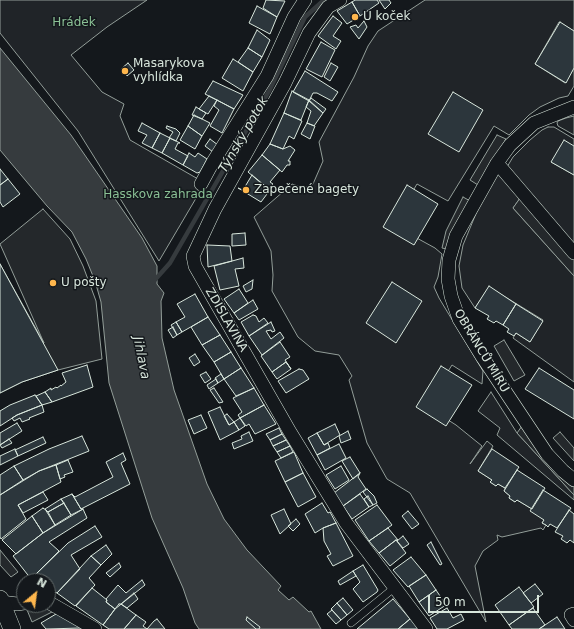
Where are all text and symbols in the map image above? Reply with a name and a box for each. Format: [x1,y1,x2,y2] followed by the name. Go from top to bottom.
[363,10,410,24] place label: U koček
[350,12,360,22] marker: U koček
[52,16,96,30] park label: Hrádek
[133,57,205,85] place label: Masarykova vyhlídka
[120,66,130,76] marker: Masarykova vyhlídka
[216,94,272,176] water label: Týnský potok
[254,183,359,197] place label: Zapečené bagety
[241,185,251,195] marker: Zapečené bagety
[103,188,213,202] park label: Hasskova zahrada
[61,276,107,290] place label: U pošty
[48,278,58,288] marker: U pošty
[202,285,250,355] street label: ZDISLAVINA
[450,307,512,395] street label: OBRÁNCŮ MÍRU
[129,335,153,381] water label: Jihlava
[16,573,56,613] north arrow
[34,575,49,591] text: N
[430,587,541,613] scale bar
[435,595,466,609] text: 50 m

